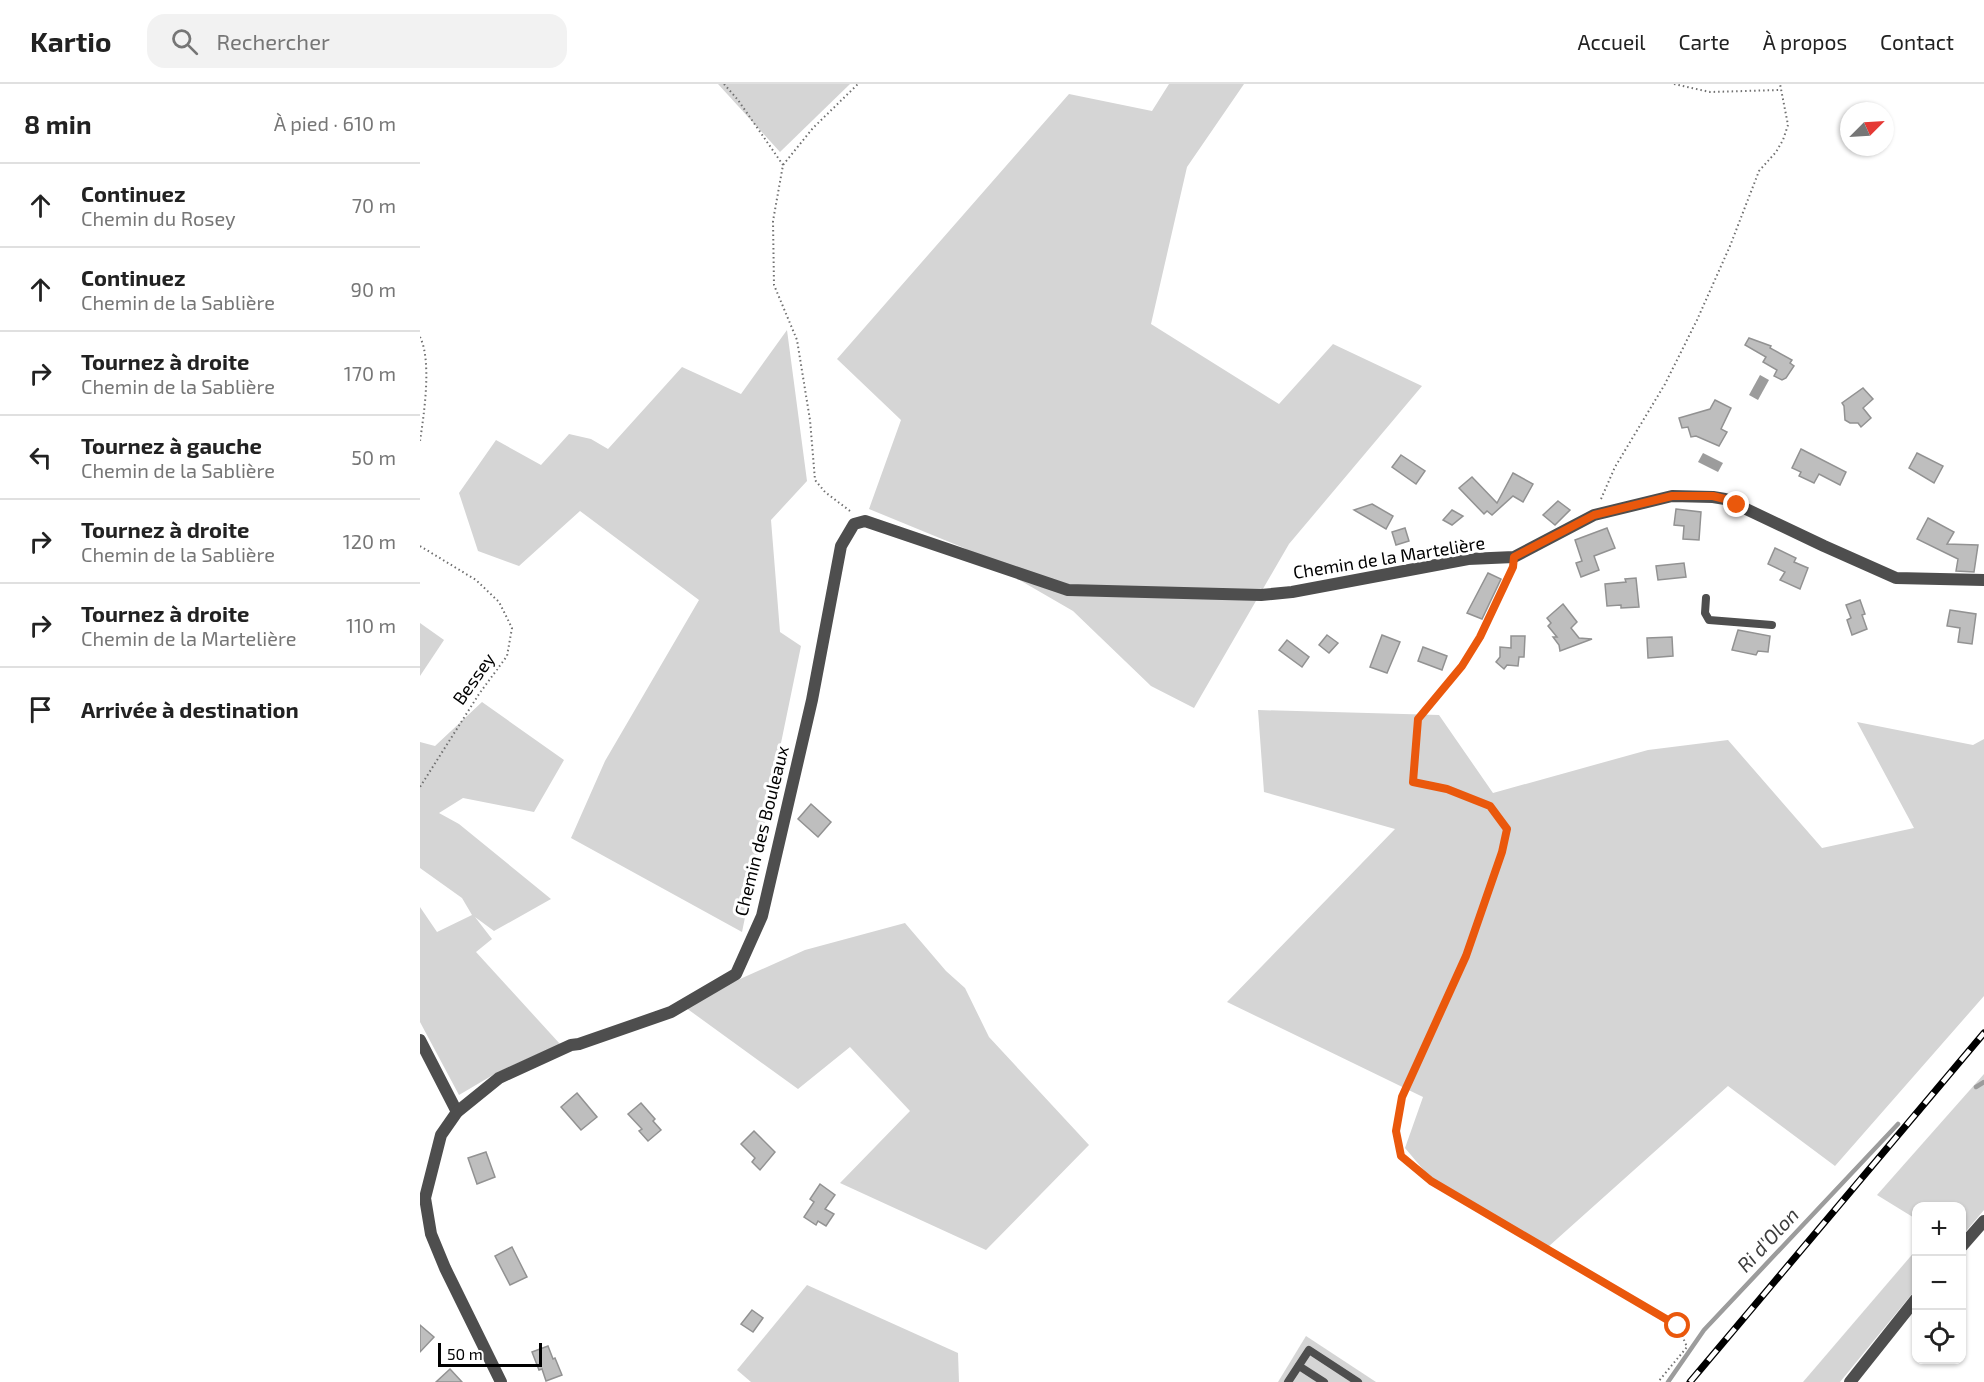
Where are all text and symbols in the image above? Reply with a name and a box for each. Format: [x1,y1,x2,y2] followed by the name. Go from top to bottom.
[147,14,567,68] search box
[30,24,111,58] text: Kartio
[168,25,201,58] icon: search
[216,28,330,54] text: Rechercher
[1577,29,1646,54] text: Accueil
[1679,29,1730,54] text: Carte
[1763,29,1847,54] text: À propos
[1880,29,1954,54] text: Contact
[1840,102,1894,156] north arrow
[24,108,92,139] text: 8 min
[274,111,396,135] text: À pied · 610 m
[81,180,185,206] text: Continuez
[24,189,57,222] icon: ahead
[352,193,396,217] text: 70 m
[81,206,236,230] text: Chemin du Rosey
[81,264,185,290] text: Continuez
[24,273,57,306] icon: ahead
[351,277,396,301] text: 90 m
[81,290,275,314] text: Chemin de la Sablière
[81,348,250,374] text: Tournez à droite
[24,357,57,390] icon: right
[344,361,396,385] text: 170 m
[81,374,275,398] text: Chemin de la Sablière
[81,432,262,458] text: Tournez à gauche
[24,441,57,474] icon: left
[351,445,396,469] text: 50 m
[81,458,275,482] text: Chemin de la Sablière
[1723,491,1749,517] route end
[81,516,250,542] text: Tournez à droite
[24,525,57,558] icon: right
[343,529,396,553] text: 120 m
[1291,531,1486,583] street label: Chemin de la Martelière
[81,542,275,566] text: Chemin de la Sablière
[81,600,250,626] text: Tournez à droite
[24,609,57,642] icon: right
[346,613,396,637] text: 110 m
[81,626,296,650] text: Chemin de la Martelière
[447,648,499,709] street label: Bessey
[24,693,57,726] icon: arrive
[81,696,299,722] text: Arrivée à destination
[729,743,793,918] street label: Chemin des Bouleaux
[1731,1202,1803,1277] water label: Ri d'Olon
[1912,1202,1966,1364] map controls
[1912,1202,1966,1256] button: +
[1912,1256,1966,1310] button: −
[1912,1310,1966,1364] button: locate
[1664,1312,1690,1338] route start
[438,1340,542,1368] scale bar
[447,1344,483,1363] text: 50 m

